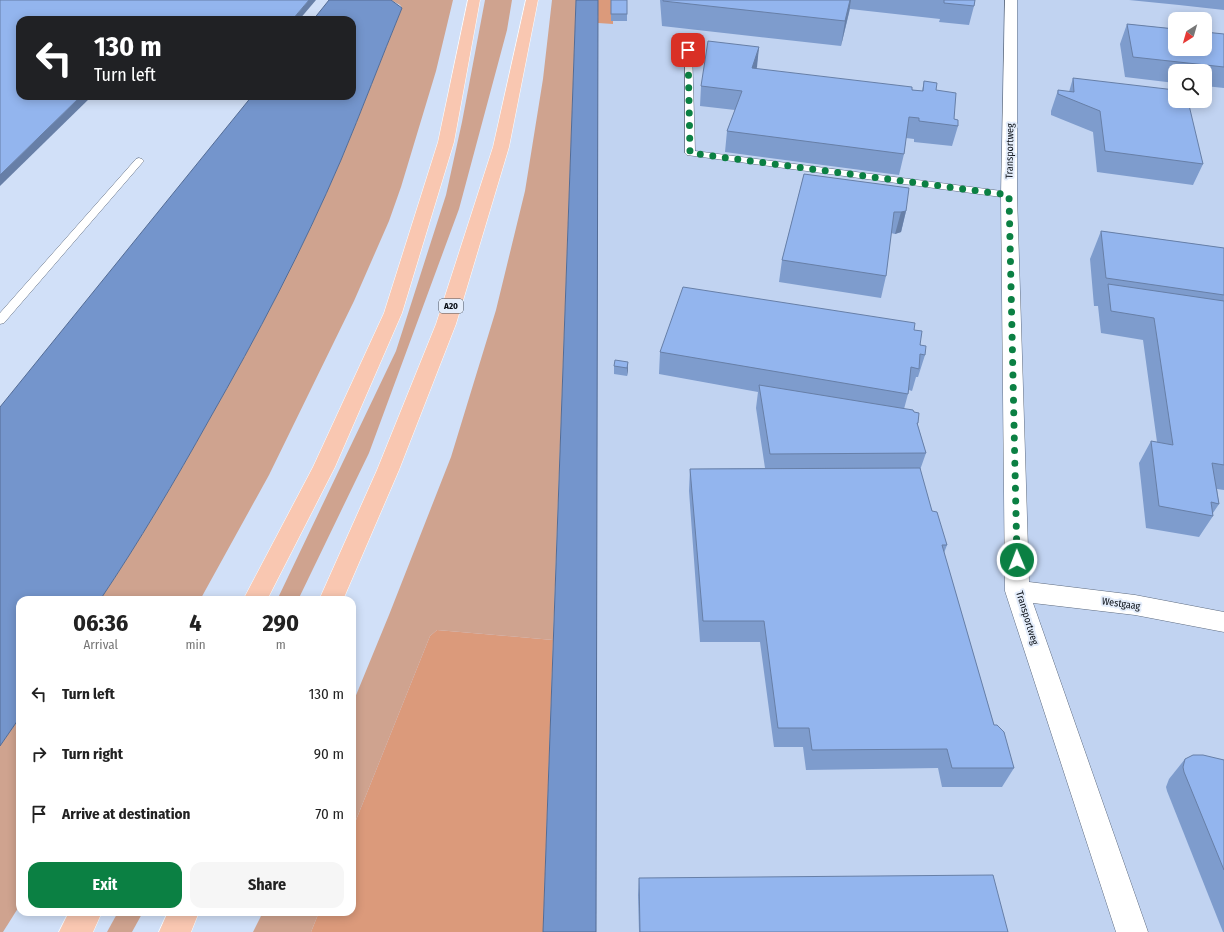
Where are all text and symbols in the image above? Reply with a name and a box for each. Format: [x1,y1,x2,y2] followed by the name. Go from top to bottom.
[1168,12,1212,56] north arrow
[1168,12,1212,108] map controls
[94,30,162,63] text: 130 m
[28,32,80,84] icon: left
[671,33,705,67] pin
[677,39,699,61] icon: arrive
[94,64,156,86] text: Turn left
[1168,64,1212,108] button: search
[1004,123,1016,179] street label: Transportweg
[439,299,463,313] road number: A20
[996,539,1038,581] position arrow
[1013,590,1041,647] street label: Transportweg
[1101,595,1141,613] street label: Westgaag
[73,609,128,637] text: 06:36
[189,609,202,637] text: 4
[262,609,299,637] text: 290
[83,637,118,652] text: Arrival
[185,637,206,652] text: min
[276,637,286,652] text: m
[28,683,50,705] icon: left
[62,685,115,703] text: Turn left
[309,685,344,703] text: 130 m
[28,743,50,765] icon: right
[62,745,123,763] text: Turn right
[314,745,344,763] text: 90 m
[28,803,50,825] icon: arrive
[62,805,190,823] text: Arrive at destination
[315,805,344,823] text: 70 m
[28,862,182,908] button: Exit
[190,862,344,908] button: Share

